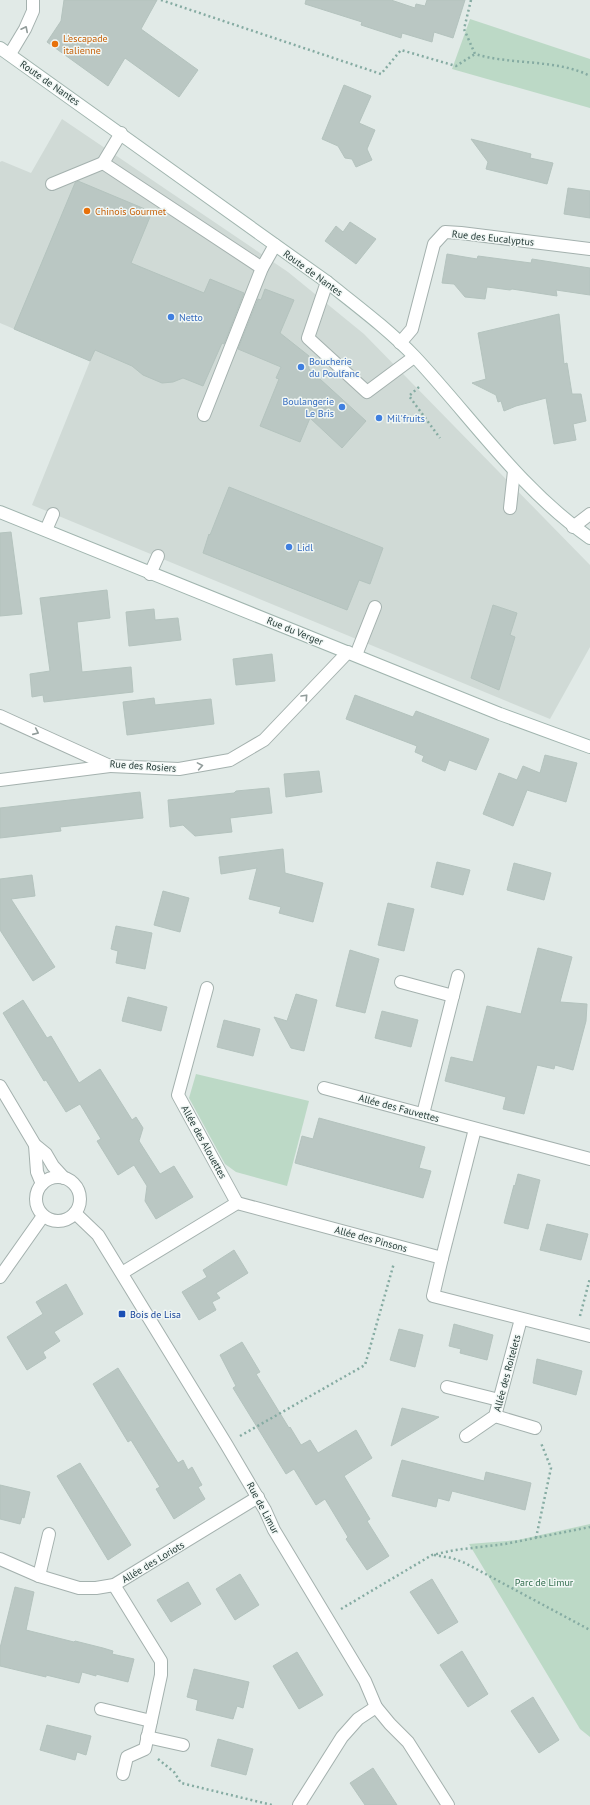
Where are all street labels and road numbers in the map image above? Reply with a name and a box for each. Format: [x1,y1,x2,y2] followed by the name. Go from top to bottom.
[18,58,82,108] street label: Route de Nantes
[451,227,535,249] street label: Rue des Eucalyptus
[281,247,345,299] street label: Route de Nantes
[265,614,326,648] street label: Rue du Verger
[109,757,177,775] street label: Rue des Rosiers
[357,1091,441,1125] street label: Allée des Fauvettes
[178,1103,230,1181] street label: Allée des Alouettes
[333,1223,409,1255] street label: Allée des Pinsons
[490,1333,524,1413] street label: Allée des Roitelets
[244,1480,282,1537] street label: Rue de Limur
[119,1538,187,1586] street label: Allée des Loriots

